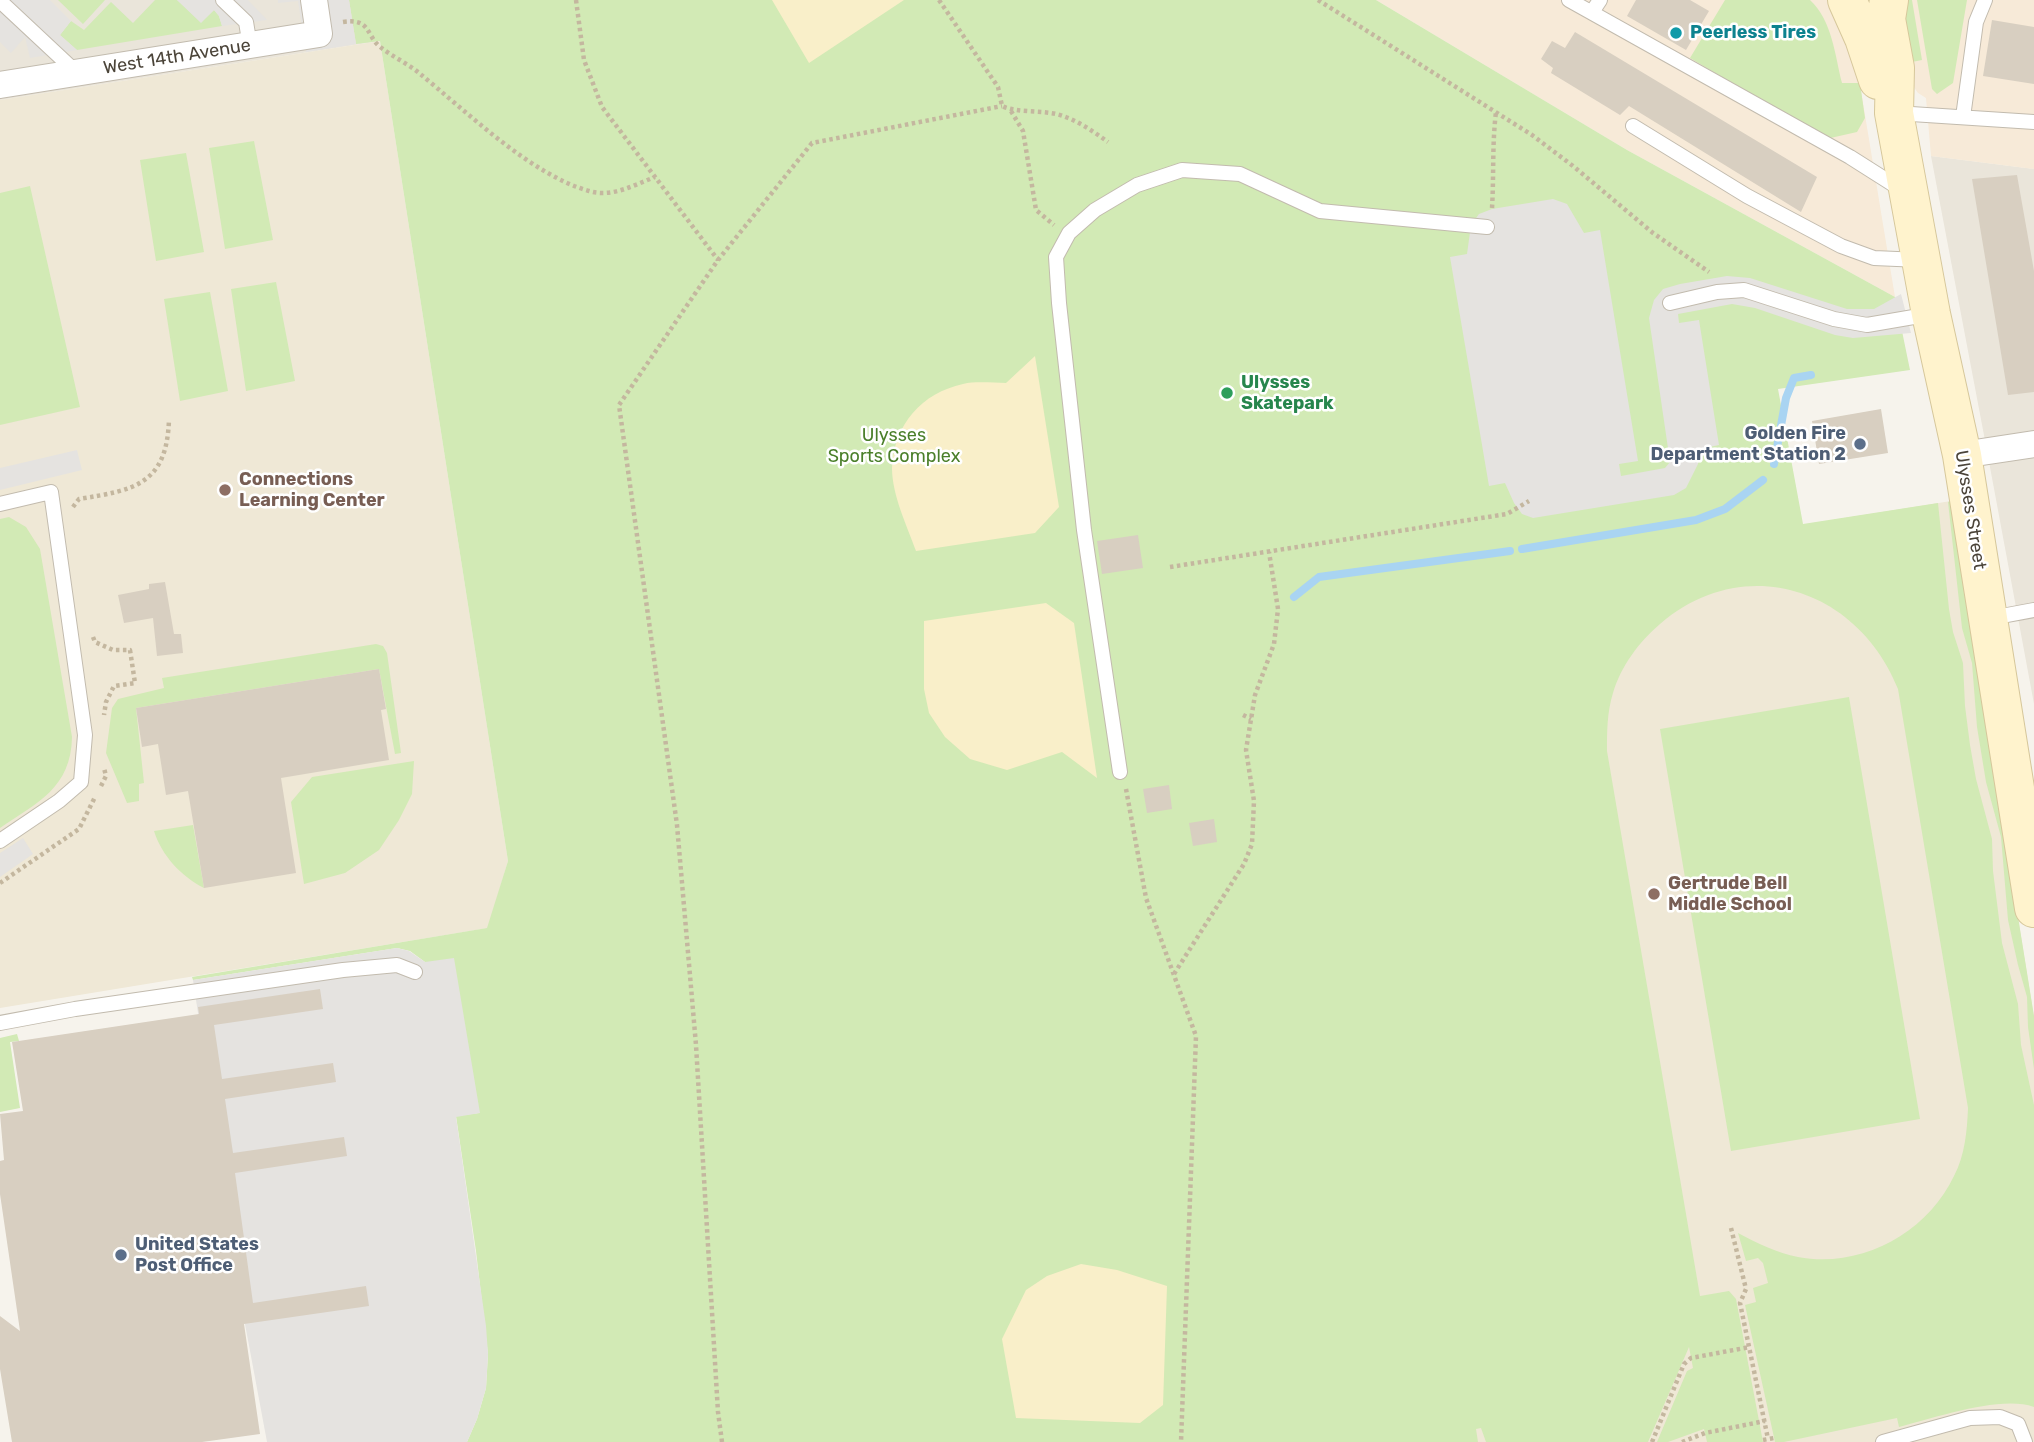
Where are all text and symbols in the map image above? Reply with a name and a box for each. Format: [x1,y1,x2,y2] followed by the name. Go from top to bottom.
[1690,22,1816,44] place label: Peerless Tires
[1668,25,1684,41] marker: Peerless Tires
[102,35,252,79] street label: West 14th Avenue
[1241,372,1334,414] place label: Ulysses Skatepark
[1219,385,1235,401] marker: Ulysses Skatepark
[1650,423,1846,466] place label: Golden Fire Department Station 2
[828,425,960,467] park label: Ulysses Sports Complex
[1852,436,1868,452] marker: Golden Fire Department Station 2
[1950,449,1990,571] street label: Ulysses Street
[239,469,385,512] place label: Connections Learning Center
[217,482,233,498] marker: Connections Learning Center
[1668,873,1792,916] place label: Gertrude Bell Middle School
[1646,886,1662,902] marker: Gertrude Bell Middle School
[135,1234,259,1276] place label: United States Post Office
[113,1247,129,1263] marker: United States Post Office

